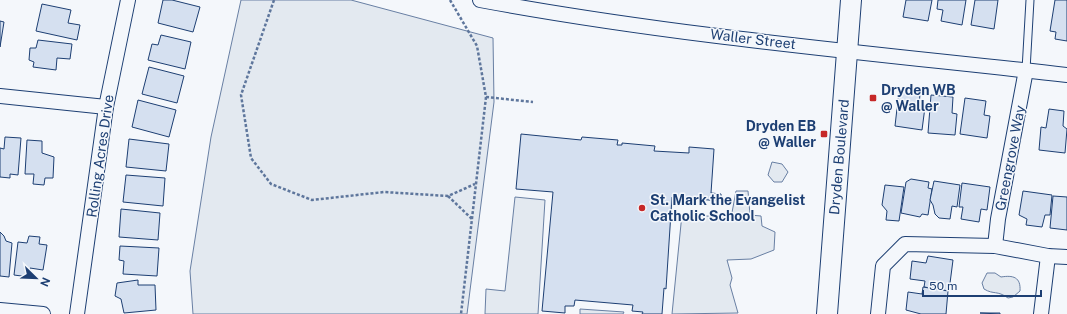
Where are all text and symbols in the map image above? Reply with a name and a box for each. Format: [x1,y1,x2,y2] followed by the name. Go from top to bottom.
[709,26,797,52] street label: Waller Street
[881,82,956,114] place label: Dryden WB @ Waller
[868,93,878,103] marker: Dryden WB @ Waller
[83,94,117,218] street label: Rolling Acres Drive
[826,98,852,216] street label: Dryden Boulevard
[992,103,1028,212] street label: Greengrove Way
[746,118,816,150] place label: Dryden EB @ Waller
[819,129,829,139] marker: Dryden EB @ Waller
[650,192,806,224] place label: St. Mark the Evangelist Catholic School
[637,203,647,213] marker: St. Mark the Evangelist Catholic School
[16,258,56,298] north arrow
[923,272,1041,298] scale bar
[38,276,52,288] text: N
[929,279,957,293] text: 50 m

